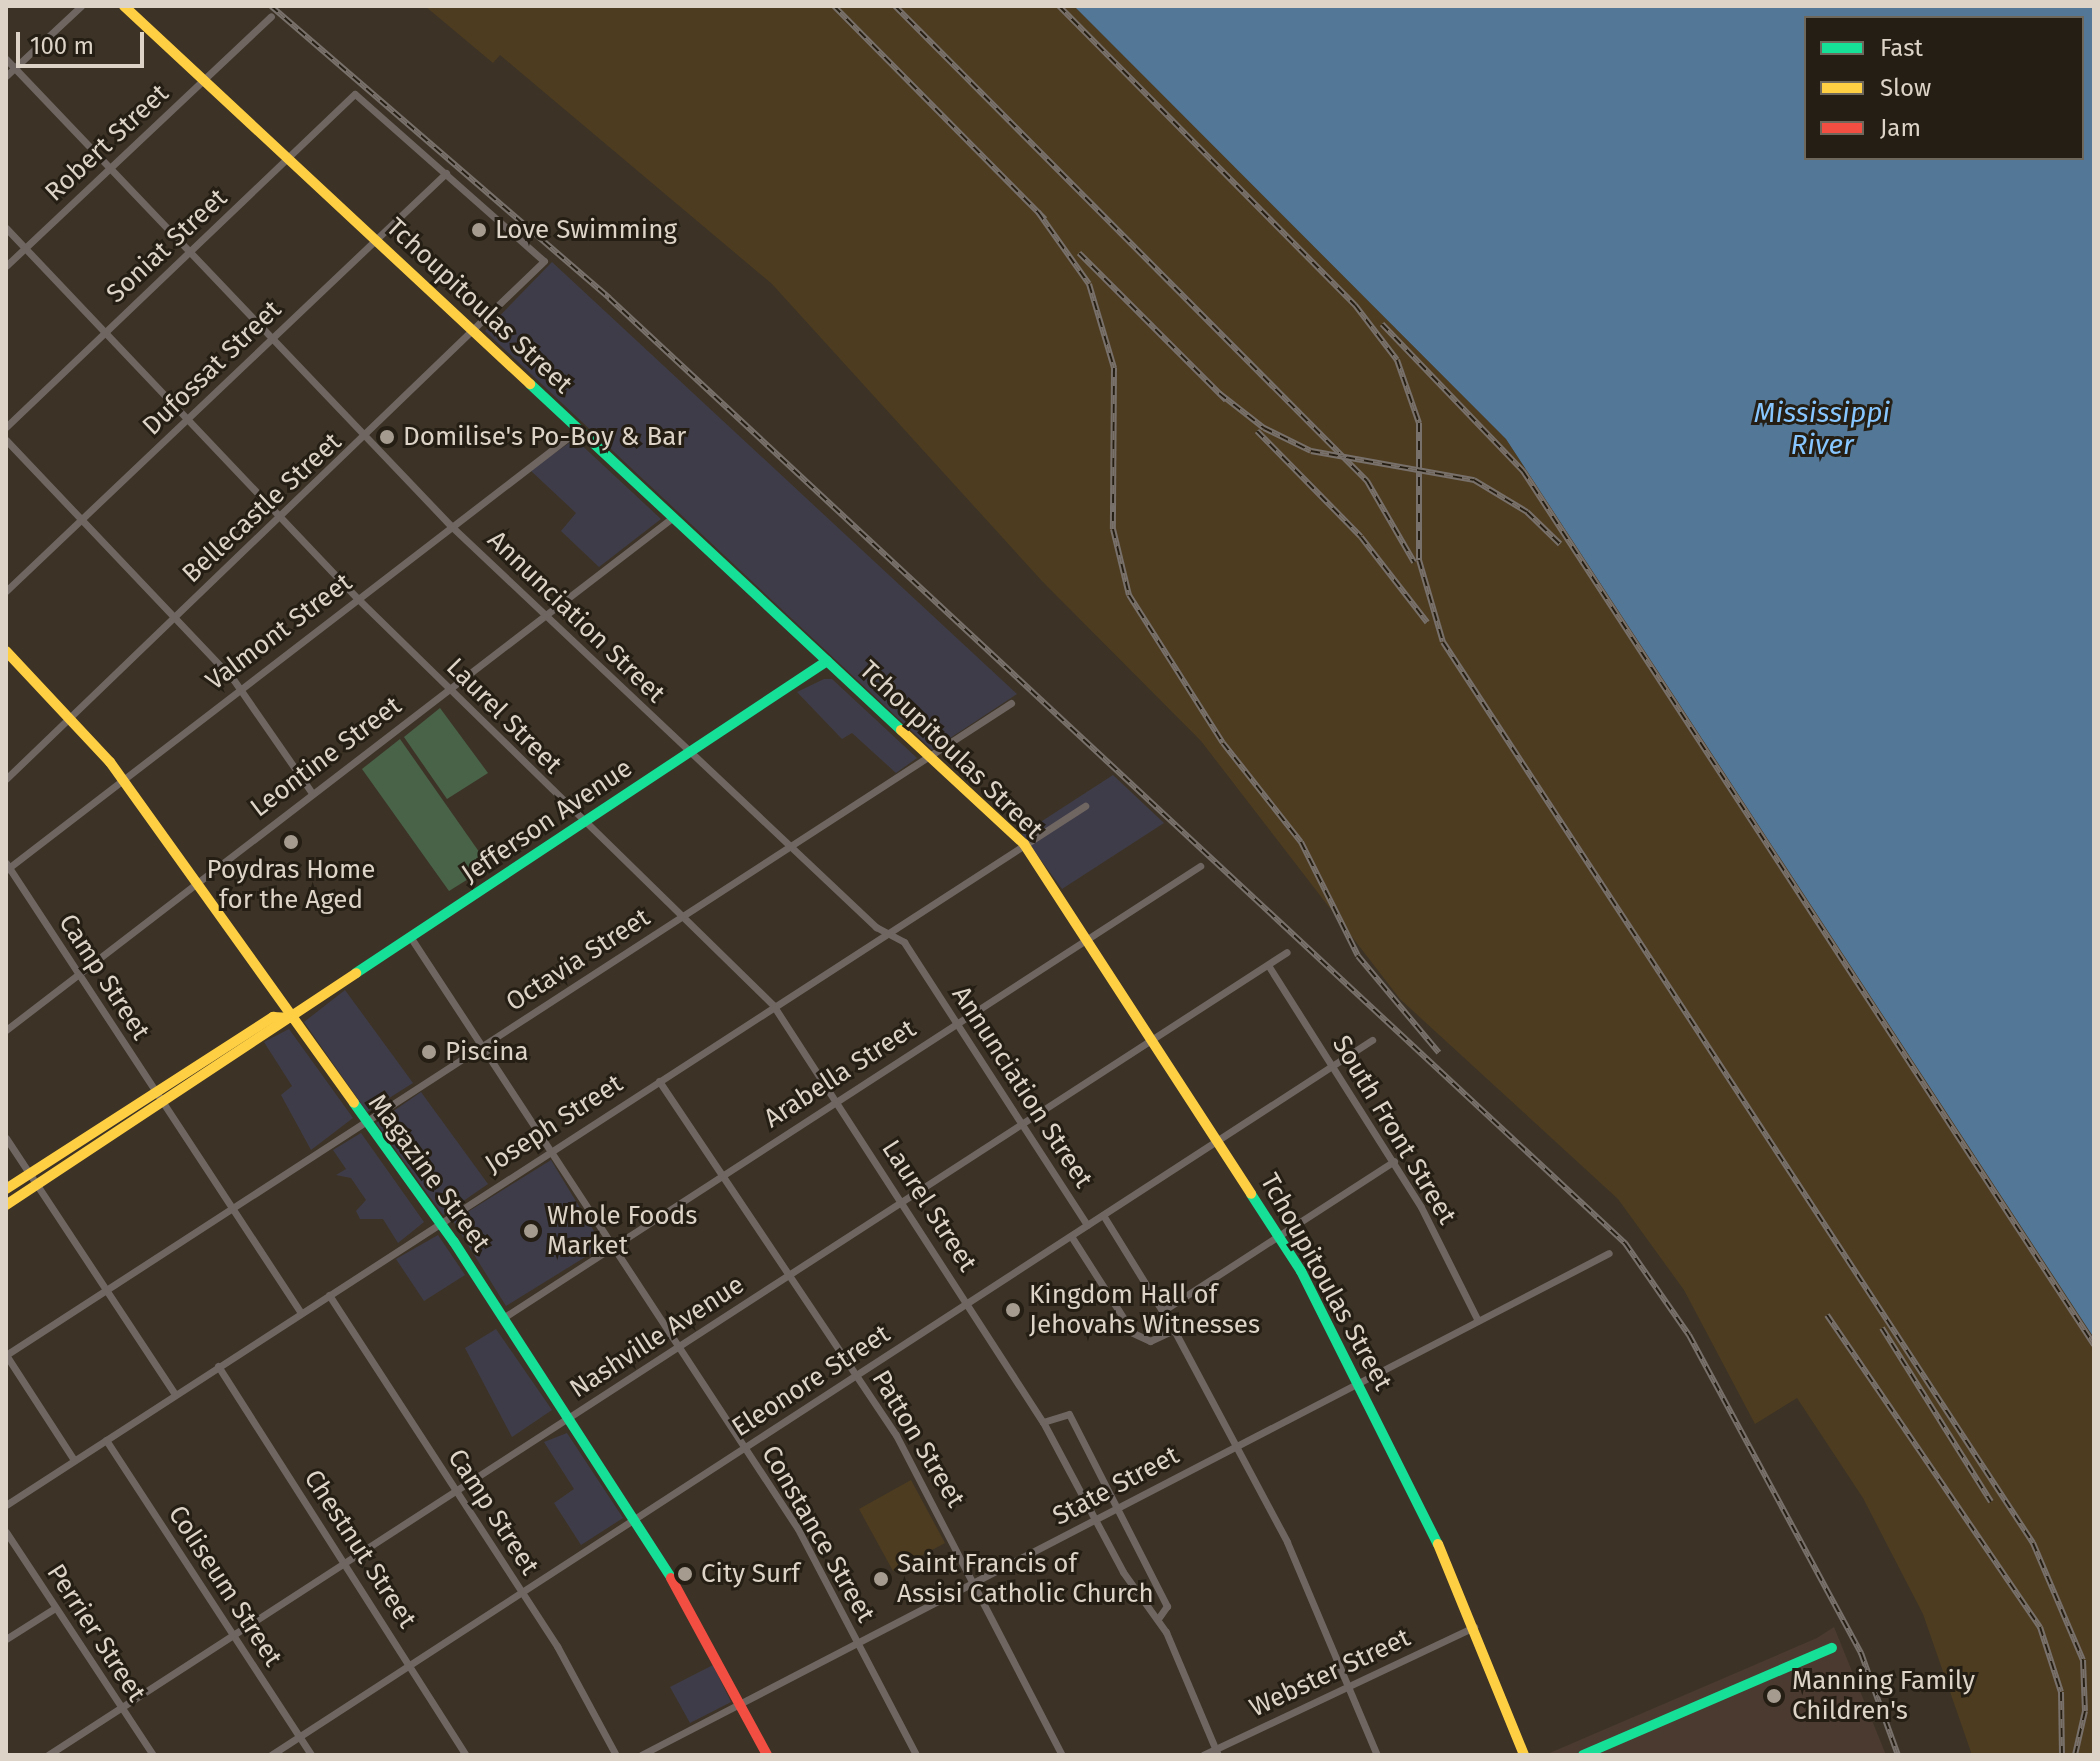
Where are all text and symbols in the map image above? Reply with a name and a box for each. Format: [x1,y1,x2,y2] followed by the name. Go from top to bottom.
[20,16,148,66] scale bar
[1804,16,2084,160] legend
[30,32,94,60] text: 100 m
[1880,34,1923,62] text: Fast
[1880,74,1931,102] text: Slow
[39,78,175,208] street label: Robert Street
[1880,114,1921,142] text: Jam
[100,182,234,310] street label: Soniat Street
[379,212,579,400] street label: Tchoupitoulas Street
[495,214,677,246] place label: Love Swimming
[470,221,488,239] marker: Love Swimming
[136,294,288,442] street label: Dufossat Street
[1754,396,1890,462] water label: Mississippi River
[403,421,686,453] place label: Domilise's Po-Boy & Bar
[176,426,348,590] street label: Bellecastle Street
[378,428,396,446] marker: Domilise's Po-Boy & Bar
[481,524,671,710] street label: Annunciation Street
[200,567,358,697] street label: Valmont Street
[440,652,568,780] street label: Laurel Street
[853,654,1049,846] street label: Tchoupitoulas Street
[245,690,407,824] street label: Leontine Street
[456,752,638,890] street label: Jefferson Avenue
[282,833,300,851] marker: Poydras Home for the Aged
[207,854,375,916] place label: Poydras Home for the Aged
[500,902,656,1018] street label: Octavia Street
[52,908,156,1046] street label: Camp Street
[945,980,1099,1194] street label: Annunciation Street
[758,1013,922,1135] street label: Arabella Street
[1325,1030,1463,1230] street label: South Front Street
[445,1036,529,1068] place label: Piscina
[420,1043,438,1061] marker: Piscina
[479,1068,629,1180] street label: Joseph Street
[361,1088,497,1258] street label: Magazine Street
[875,1134,983,1278] street label: Laurel Street
[1253,1168,1399,1396] street label: Tchoupitoulas Street
[547,1200,697,1262] place label: Whole Foods Market
[522,1222,540,1240] marker: Whole Foods Market
[564,1269,750,1405] street label: Nashville Avenue
[1029,1279,1260,1340] place label: Kingdom Hall of Jehovahs Witnesses
[1004,1301,1022,1319] marker: Kingdom Hall of Jehovahs Witnesses
[726,1318,896,1444] street label: Eleonore Street
[865,1365,971,1513] street label: Patton Street
[755,1440,881,1628] street label: Constance Street
[1048,1440,1184,1532] street label: State Street
[441,1443,545,1581] street label: Camp Street
[297,1464,423,1634] street label: Chestnut Street
[161,1500,289,1672] street label: Coliseum Street
[897,1548,1154,1610] place label: Saint Francis of Assisi Catholic Church
[40,1558,152,1708] street label: Perrier Street
[701,1558,800,1590] place label: City Surf
[676,1565,694,1583] marker: City Surf
[872,1570,890,1588] marker: Saint Francis of Assisi Catholic Church
[1245,1622,1415,1724] street label: Webster Street
[1792,1665,1975,1726] place label: Manning Family Children's
[1763,1685,1785,1707] marker: Manning Family Children's

